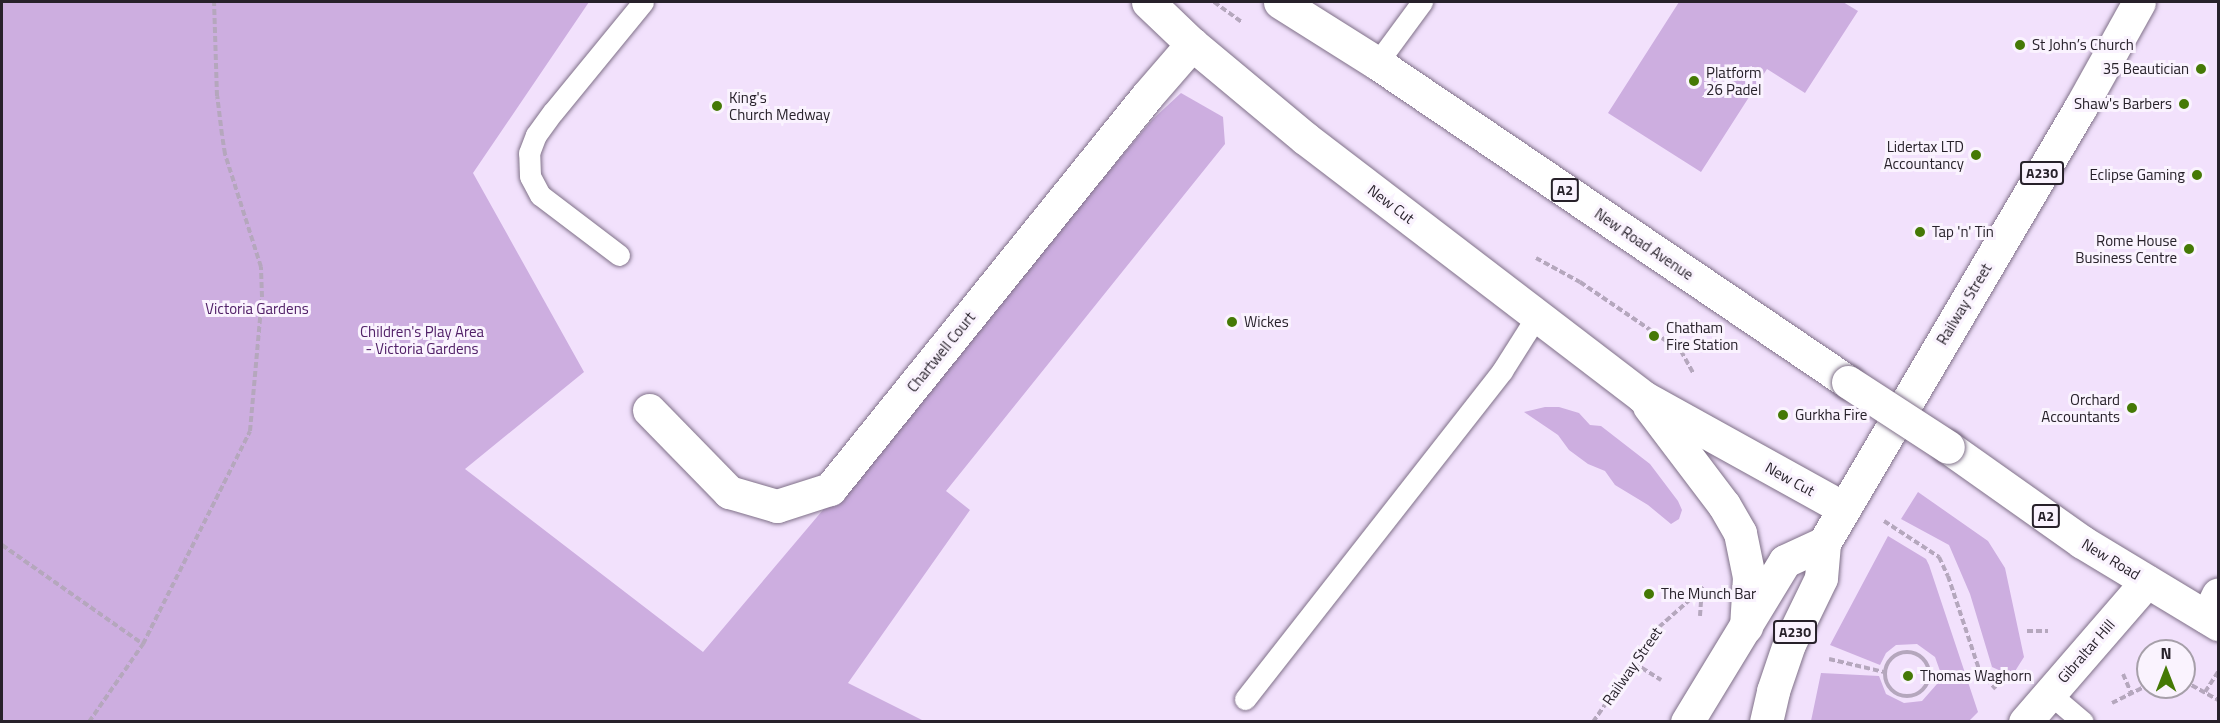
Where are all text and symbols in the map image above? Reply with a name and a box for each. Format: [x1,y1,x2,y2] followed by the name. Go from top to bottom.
[2032,36,2134,54] place label: St John’s Church
[2013,38,2027,52] marker: St John’s Church
[2103,60,2189,78] place label: 35 Beautician
[2194,62,2208,76] marker: 35 Beautician
[1706,63,1762,98] place label: Platform 26 Padel
[1687,74,1701,88] marker: Platform 26 Padel
[729,88,830,123] place label: King's Church Medway
[2074,95,2172,113] place label: Shaw's Barbers
[2177,97,2191,111] marker: Shaw's Barbers
[710,99,724,113] marker: King's Church Medway
[1884,137,1964,172] place label: Lidertax LTD Accountancy
[1969,148,1983,162] marker: Lidertax LTD Accountancy
[2020,162,2064,184] road number: A230
[2089,166,2185,184] place label: Eclipse Gaming
[2190,168,2204,182] marker: Eclipse Gaming
[1550,179,1580,201] road number: A2
[1364,181,1418,227] street label: New Cut
[1591,204,1697,284] street label: New Road Avenue
[1932,223,1994,241] place label: Tap 'n' Tin
[1913,225,1927,239] marker: Tap 'n' Tin
[2075,231,2177,266] place label: Rome House Business Centre
[2182,242,2196,256] marker: Rome House Business Centre
[1933,260,1995,348] street label: Railway Street
[205,300,309,318] park label: Victoria Gardens
[903,308,979,396] street label: Chartwell Court
[1244,313,1289,331] place label: Wickes
[1225,315,1239,329] marker: Wickes
[1666,318,1738,353] place label: Chatham Fire Station
[360,322,484,357] park label: Children's Play Area - Victoria Gardens
[1647,329,1661,343] marker: Chatham Fire Station
[2041,390,2120,425] place label: Orchard Accountants
[2125,401,2139,415] marker: Orchard Accountants
[1795,406,1867,424] place label: Gurkha Fire
[1776,408,1790,422] marker: Gurkha Fire
[1762,458,1818,500] street label: New Cut
[2031,505,2061,527] road number: A2
[2079,535,2143,583] street label: New Road
[1661,585,1756,603] place label: The Munch Bar
[1642,587,1656,601] marker: The Munch Bar
[2054,616,2118,686] street label: Gibraltar Hill
[1772,621,1818,643] road number: A230
[1598,623,1666,709] street label: Railway Street
[2136,639,2196,699] north arrow
[2160,641,2172,665] text: N
[1920,667,2032,685] place label: Thomas Waghorn
[1901,669,1915,683] marker: Thomas Waghorn

